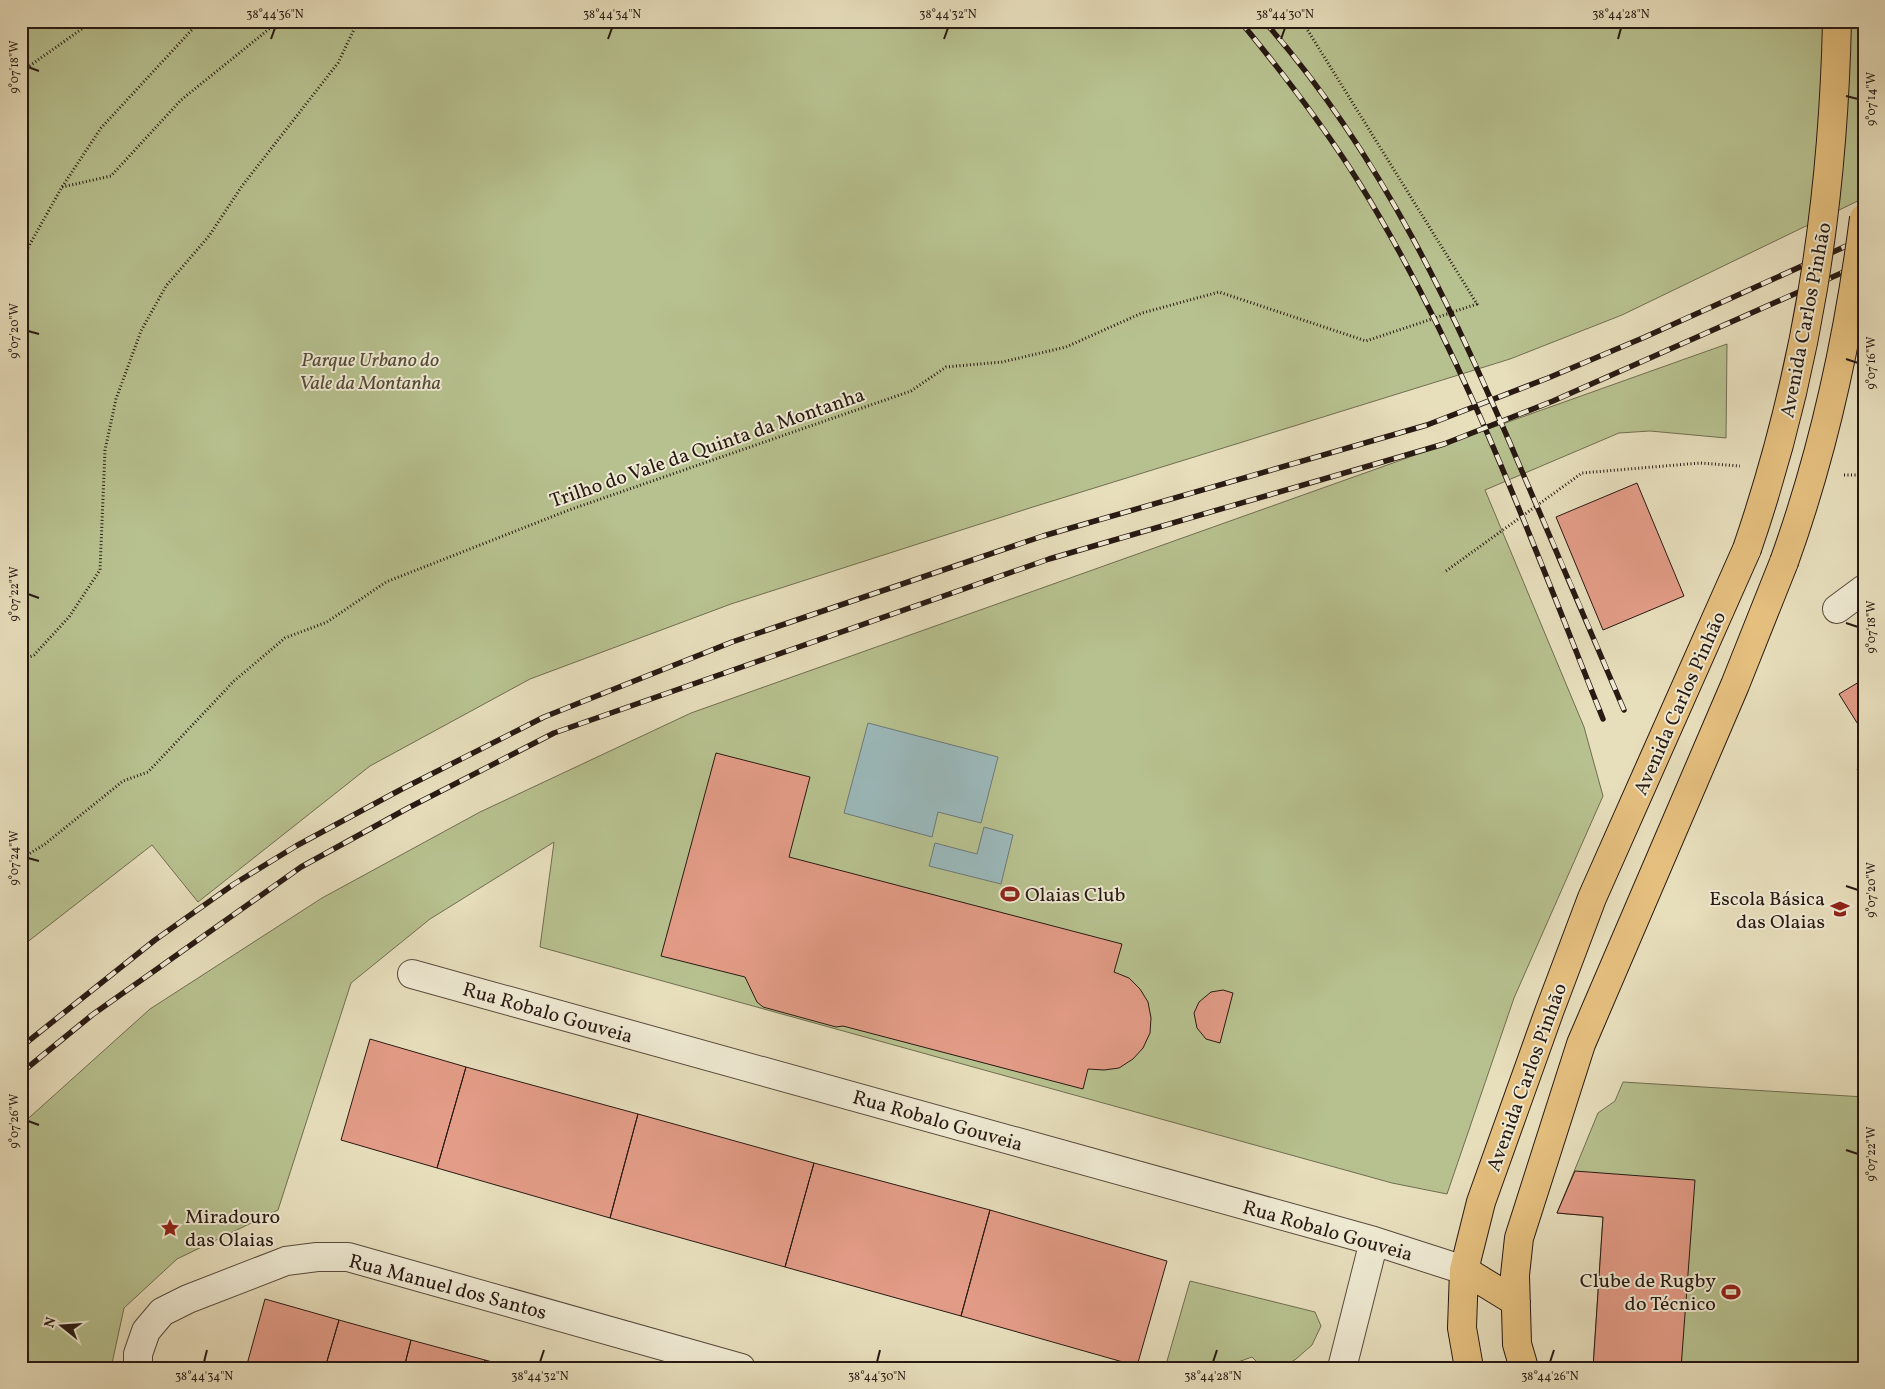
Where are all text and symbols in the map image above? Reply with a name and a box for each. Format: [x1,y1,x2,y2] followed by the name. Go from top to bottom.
[246,7,304,23] text: 38°44'36"N
[583,7,641,23] text: 38°44'34"N
[919,7,977,23] text: 38°44'32"N
[1256,7,1314,23] text: 38°44'30"N
[1592,7,1650,23] text: 38°44'28"N
[7,40,23,94] text: 9°07'18"W
[1864,72,1880,126] text: 9°07'14"W
[1774,220,1840,421] street label: Avenida Carlos Pinhão
[7,303,23,359] text: 9°07'20"W
[1864,336,1880,390] text: 9°07'16"W
[299,347,441,398] park label: Parque Urbano do Vale da Montanha
[546,382,869,516] street label: Trilho do Vale da Quinta da Montanha
[7,567,23,621] text: 9°07'22"W
[1864,600,1880,654] text: 9°07'18"W
[1628,607,1734,800] street label: Avenida Carlos Pinhão
[7,830,23,886] text: 9°07'24"W
[1864,862,1880,918] text: 9°07'20"W
[1025,882,1125,910] place label: Olaias Club
[999,883,1021,905] sports icon: Olaias Club
[1709,886,1825,937] place label: Escola Básica das Olaias
[1829,898,1851,920] school or university icon: Escola Básica das Olaias
[459,976,636,1052] street label: Rua Robalo Gouveia
[1481,980,1575,1176] street label: Avenida Carlos Pinhão
[849,1084,1026,1160] street label: Rua Robalo Gouveia
[7,1094,23,1148] text: 9°07'26"W
[1864,1127,1880,1181] text: 9°07'22"W
[1239,1194,1416,1270] street label: Rua Robalo Gouveia
[185,1204,280,1255] place label: Miradouro das Olaias
[159,1217,181,1239] place icon: Miradouro das Olaias
[346,1248,549,1328] street label: Rua Manuel dos Santos
[1580,1268,1716,1319] place label: Clube de Rugby do Técnico
[1720,1281,1742,1303] sports icon: Clube de Rugby do Técnico
[38,1302,88,1352] north arrow
[40,1315,62,1330] text: N
[175,1369,233,1385] text: 38°44'34"N
[511,1369,569,1385] text: 38°44'32"N
[848,1369,906,1385] text: 38°44'30"N
[1184,1369,1242,1385] text: 38°44'28"N
[1521,1369,1579,1385] text: 38°44'26"N

